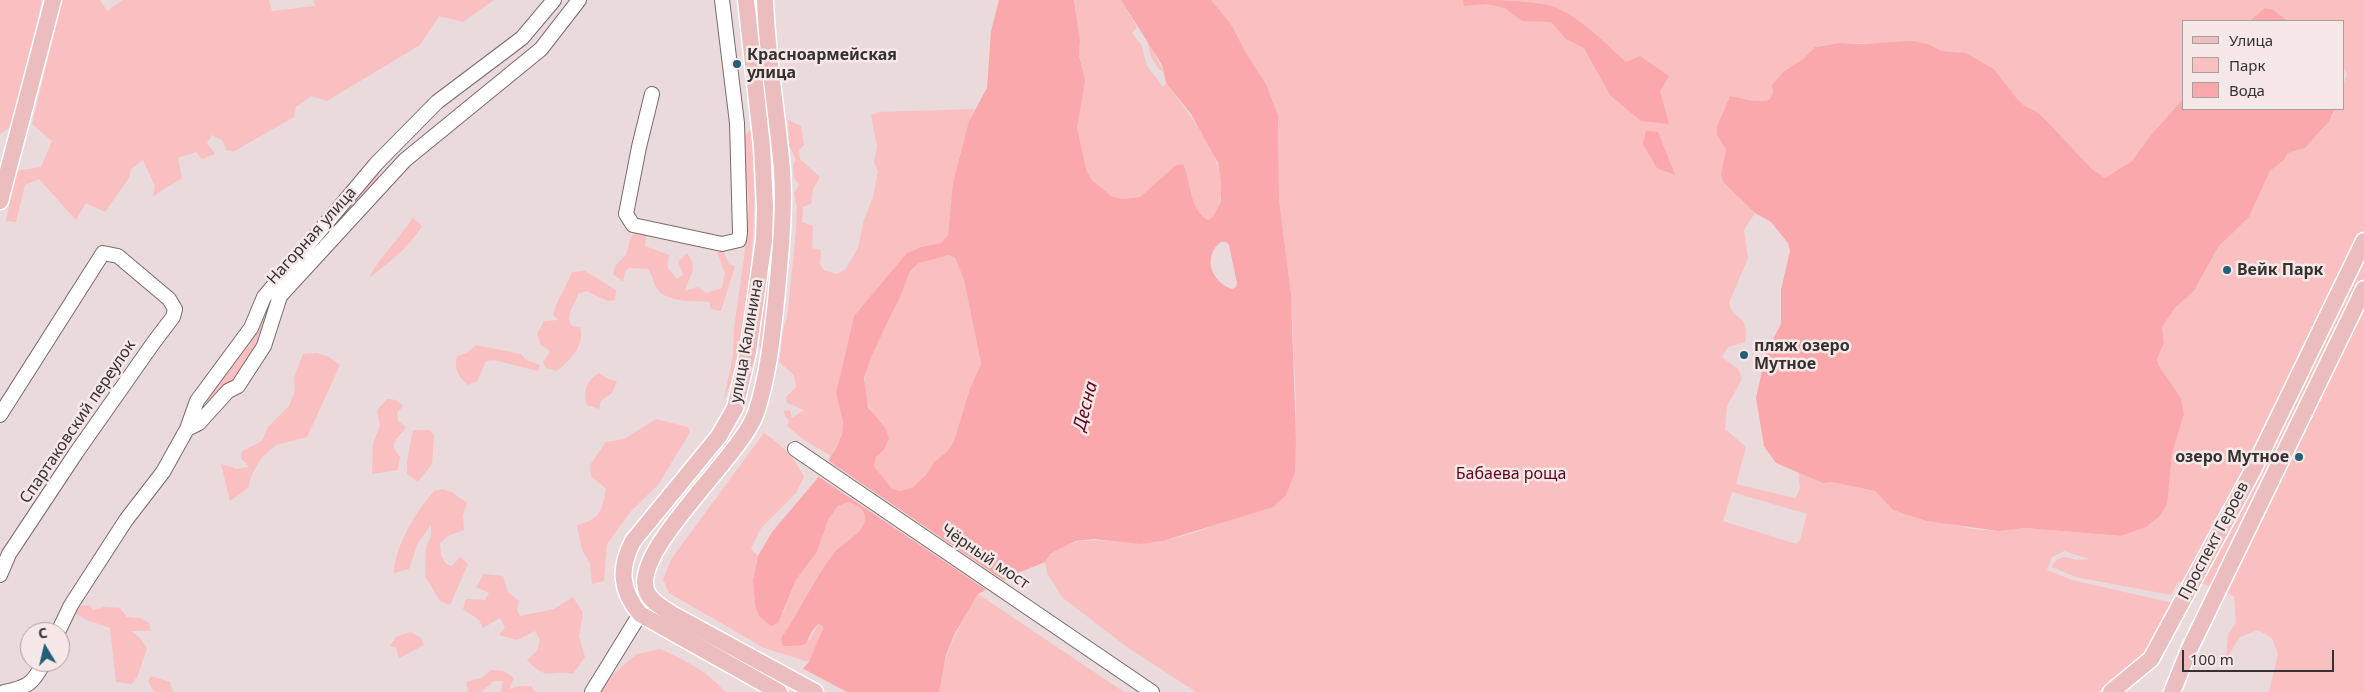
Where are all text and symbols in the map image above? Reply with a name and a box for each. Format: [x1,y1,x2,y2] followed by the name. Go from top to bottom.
[2182,20,2344,110] legend
[2229,30,2273,50] text: Улица
[747,45,897,83] place label: Красноармейская улица
[2229,55,2265,75] text: Парк
[731,58,743,70] marker: Красноармейская улица
[2229,80,2265,100] text: Вода
[263,183,361,289] street label: Нагорная улица
[2237,260,2323,280] place label: Вейк Парк
[2221,264,2233,276] marker: Вейк Парк
[727,277,767,405] street label: улица Калинина
[1754,336,1850,374] place label: пляж озеро Мутное
[16,337,140,507] street label: Спартаковский переулок
[1738,349,1750,361] marker: пляж озеро Мутное
[1069,379,1103,433] water label: Десна
[2175,447,2289,467] place label: озеро Мутное
[2293,451,2305,463] marker: озеро Мутное
[1456,464,1566,484] park label: Бабаева роща
[2175,479,2253,603] street label: Проспект Героев
[937,520,1033,594] street label: Чёрный мост
[20,622,70,672] north arrow
[37,623,49,643] text: С
[2184,640,2336,672] scale bar
[2190,649,2234,669] text: 100 m

